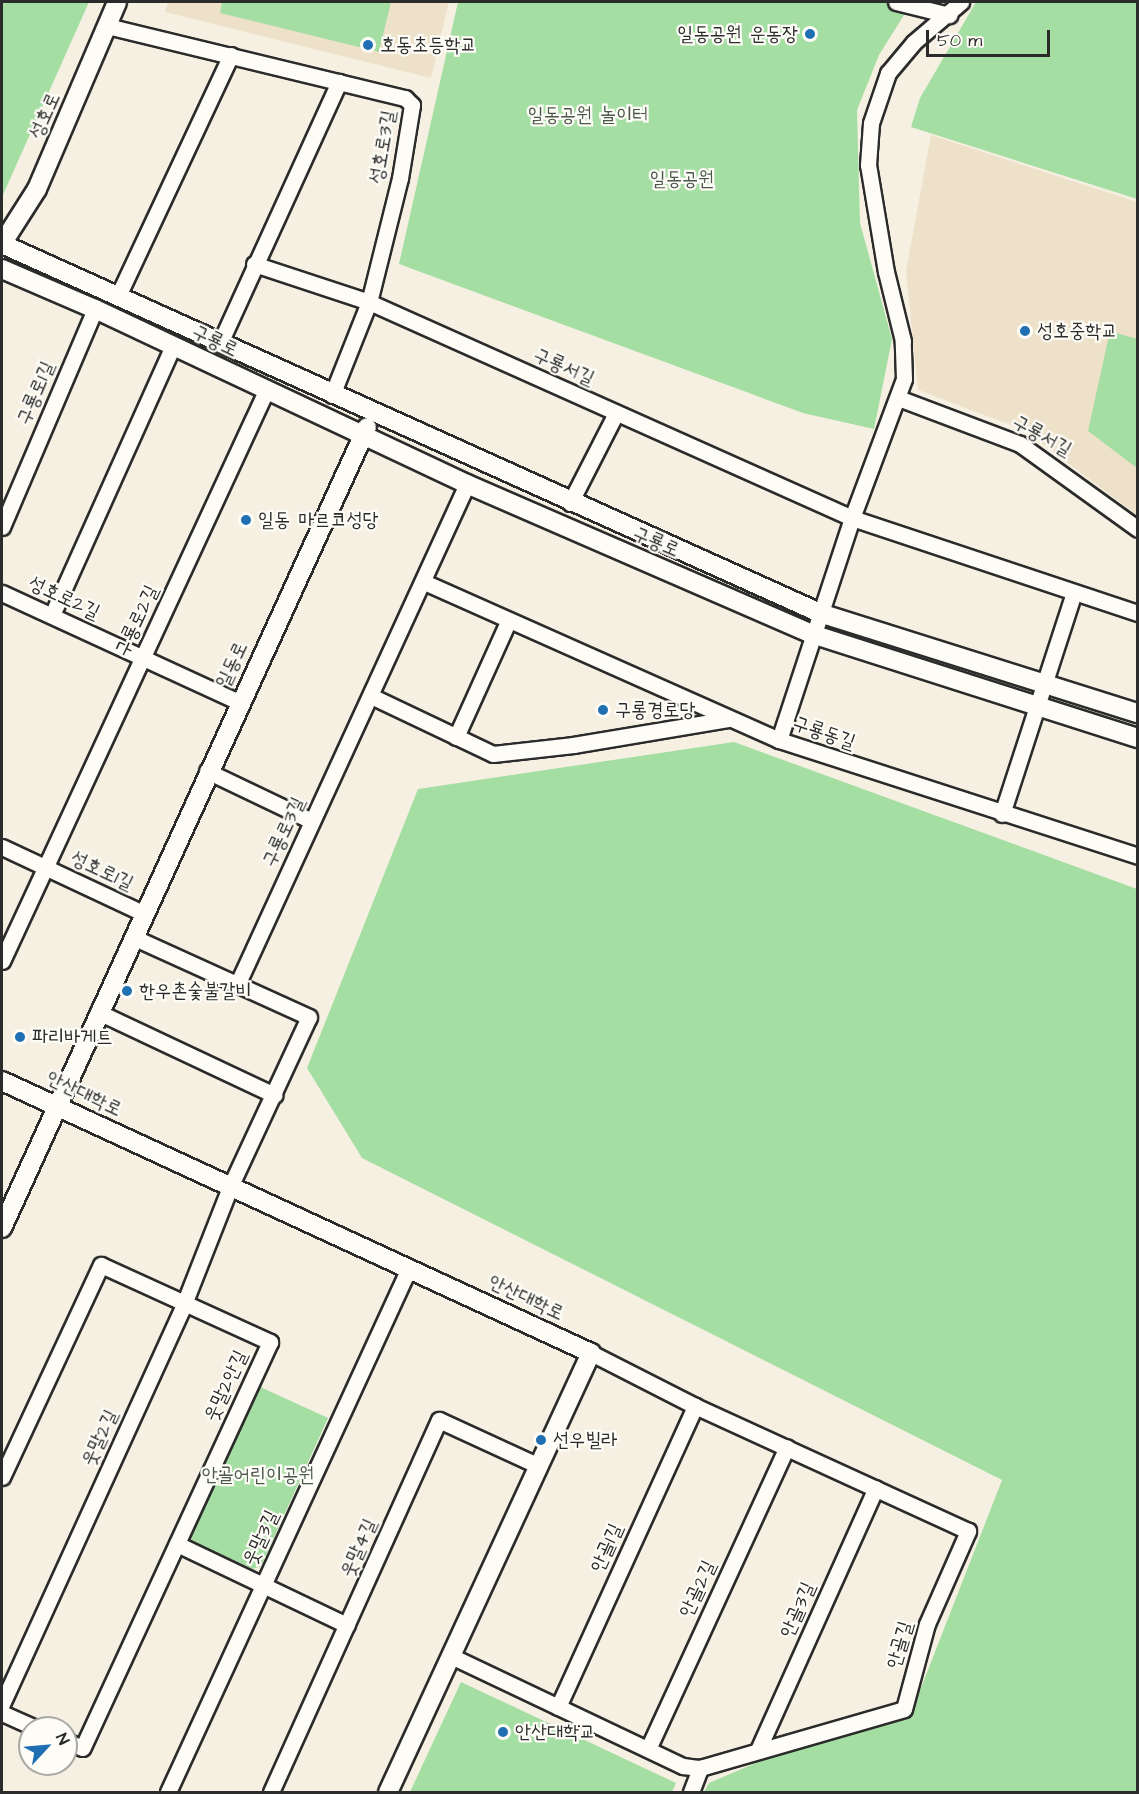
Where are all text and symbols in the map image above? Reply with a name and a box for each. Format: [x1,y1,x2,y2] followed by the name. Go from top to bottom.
[929,18,1054,56] scale bar
[677,22,798,46] place label: 일동공원 운동장
[803,27,817,41] marker: 일동공원 운동장
[937,28,982,53] text: 50 m
[380,33,477,57] place label: 호동초등학교
[361,38,375,52] marker: 호동초등학교
[24,89,66,143] street label: 성호로
[528,103,648,127] park label: 일동공원 놀이터
[365,108,401,186] street label: 성호로3길
[650,167,714,191] park label: 일동공원
[1037,319,1117,343] place label: 성호중학교
[188,320,242,362] street label: 구룡로
[1018,324,1032,338] marker: 성호중학교
[530,343,598,391] street label: 구룡서길
[12,358,60,428] street label: 구룡로1길
[1008,410,1076,462] street label: 구룡서길
[258,508,379,532] place label: 일동 마르코성당
[239,513,253,527] marker: 일동 마르코성당
[629,522,683,562] street label: 구룡로
[25,571,103,625] street label: 성호로2길
[110,582,164,660] street label: 구룡로2길
[211,638,253,692] street label: 일동로
[615,698,695,722] place label: 구롱경로당
[596,703,610,717] marker: 구롱경로당
[790,711,858,755] street label: 구룡동길
[257,793,311,871] street label: 구룡로3길
[67,846,137,896] street label: 성호로1길
[139,979,252,1003] place label: 한우촌숯불갈비
[120,984,134,998] marker: 한우촌숯불갈비
[32,1025,112,1049] place label: 파리바게트
[13,1030,27,1044] marker: 파리바게트
[42,1066,126,1122] street label: 안산대학로
[484,1270,568,1326] street label: 안산대학로
[199,1347,253,1425] street label: 웃말2안길
[77,1406,123,1470] street label: 웃말2길
[553,1428,617,1452] place label: 선우빌라
[534,1433,548,1447] marker: 선우빌라
[202,1463,314,1487] park label: 안골어린이공원
[238,1506,284,1570] street label: 웃말3길
[335,1515,383,1581] street label: 웃말4길
[586,1520,628,1576] street label: 안골1길
[675,1557,721,1621] street label: 안골2길
[775,1578,821,1642] street label: 안골3길
[882,1618,918,1672] street label: 안골길
[18,1716,78,1776] north arrow
[515,1720,595,1744] place label: 안산대학교
[496,1725,510,1739] marker: 안산대학교
[50,1730,74,1748] text: N

